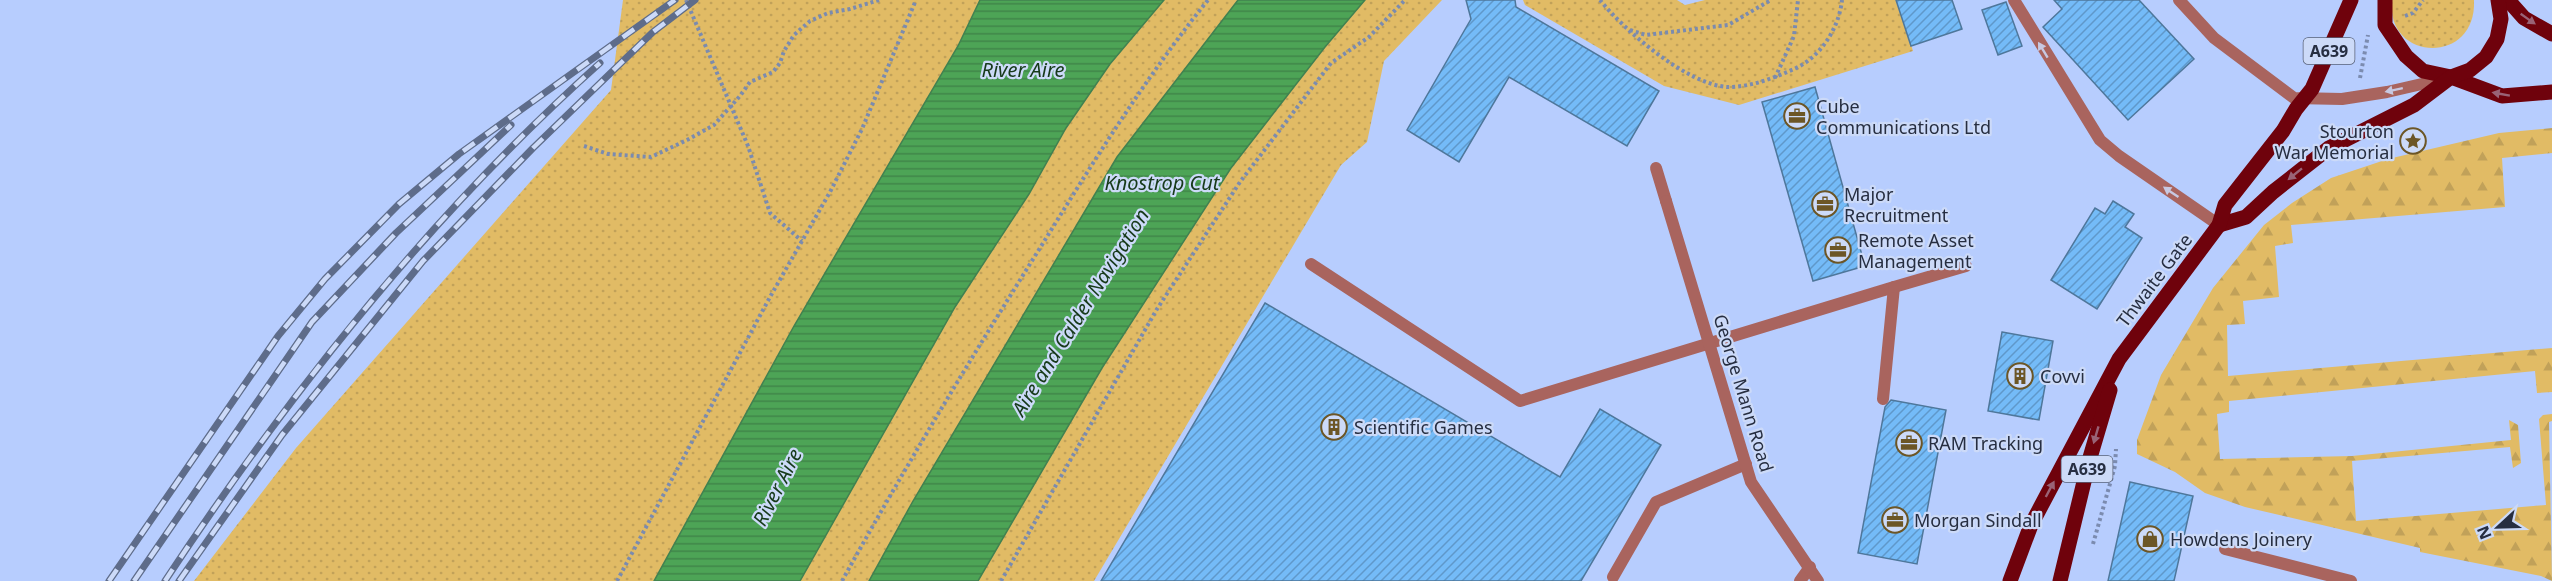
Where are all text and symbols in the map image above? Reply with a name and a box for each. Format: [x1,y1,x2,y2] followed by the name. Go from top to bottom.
[2520,13,2536,25] one-way arrow
[2304,38,2354,64] road number: A639
[2038,42,2049,58] one-way arrow
[981,56,1065,83] water label: River Aire
[2385,86,2404,96] one-way arrow
[2491,89,2510,98] one-way arrow
[1816,94,1991,139] place label: Cube Communications Ltd
[1782,101,1812,131] office icon: Cube Communications Ltd
[2274,119,2394,164] place label: Stourton War Memorial
[2398,126,2428,156] place icon: Stourton War Memorial
[2287,167,2303,180] one-way arrow
[1105,169,1221,196] water label: Knostrop Cut
[1844,182,1949,227] place label: Major Recruitment
[2163,187,2179,198] one-way arrow
[1810,189,1840,219] office icon: Major Recruitment
[1004,203,1155,422] water label: Aire and Calder Navigation
[1858,228,1974,273] place label: Remote Asset Management
[2111,228,2197,332] street label: Thwaite Gate
[1823,235,1853,265] office icon: Remote Asset Management
[1709,311,1779,475] street label: George Mann Road
[2005,361,2035,391] building icon: Covvi
[2040,364,2085,388] place label: Covvi
[1319,412,1349,442] building icon: Scientific Games
[1354,415,1493,439] place label: Scientific Games
[2091,426,2101,444] one-way arrow
[1894,428,1924,458] office icon: RAM Tracking
[1928,431,2043,455] place label: RAM Tracking
[746,444,808,530] water label: River Aire
[2062,456,2112,482] road number: A639
[2045,480,2055,497] one-way arrow
[2468,497,2528,557] north arrow
[1880,505,1910,535] office icon: Morgan Sindall
[1914,508,2042,532] place label: Morgan Sindall
[2471,522,2497,543] text: N
[2135,524,2165,554] shop icon: Howdens Joinery
[2170,527,2313,551] place label: Howdens Joinery

